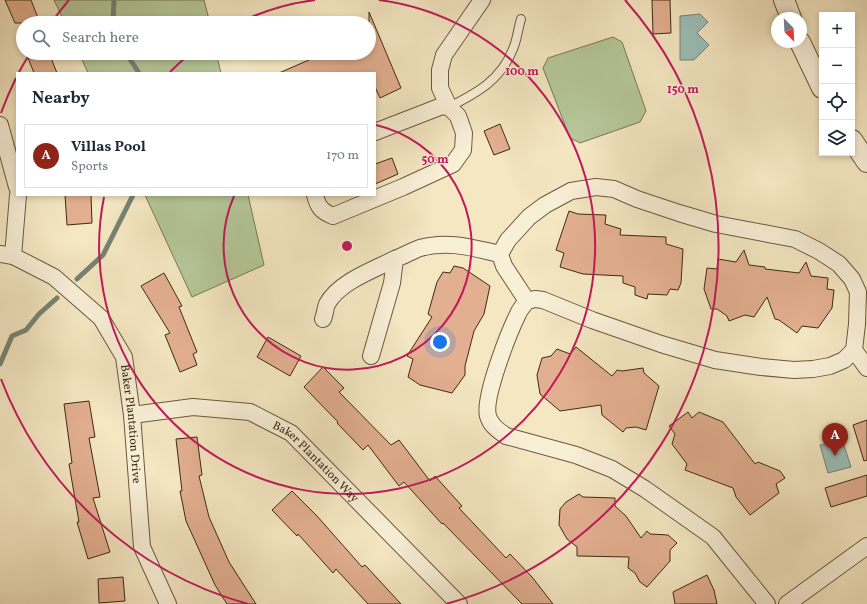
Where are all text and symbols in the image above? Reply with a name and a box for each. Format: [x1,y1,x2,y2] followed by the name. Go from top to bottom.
[771,12,807,48] north arrow
[819,12,855,156] map controls
[819,12,855,48] button: +
[16,16,376,60] search box
[30,27,52,49] icon: search
[62,28,139,49] text: Search here
[819,48,855,84] button: −
[505,64,539,80] text: 100 m
[667,82,699,98] text: 150 m
[819,84,855,120] button: locate
[32,87,90,110] text: Nearby
[819,120,855,156] button: layers
[71,137,146,158] text: Villas Pool
[41,147,51,165] text: A
[326,147,359,165] text: 170 m
[421,152,449,168] text: 50 m
[71,158,108,176] text: Sports
[340,239,354,253] centre of rings
[430,332,450,352] your location
[116,363,144,484] street label: Baker Plantation Drive
[269,418,362,507] street label: Baker Plantation Way
[822,423,848,456] pin: A

